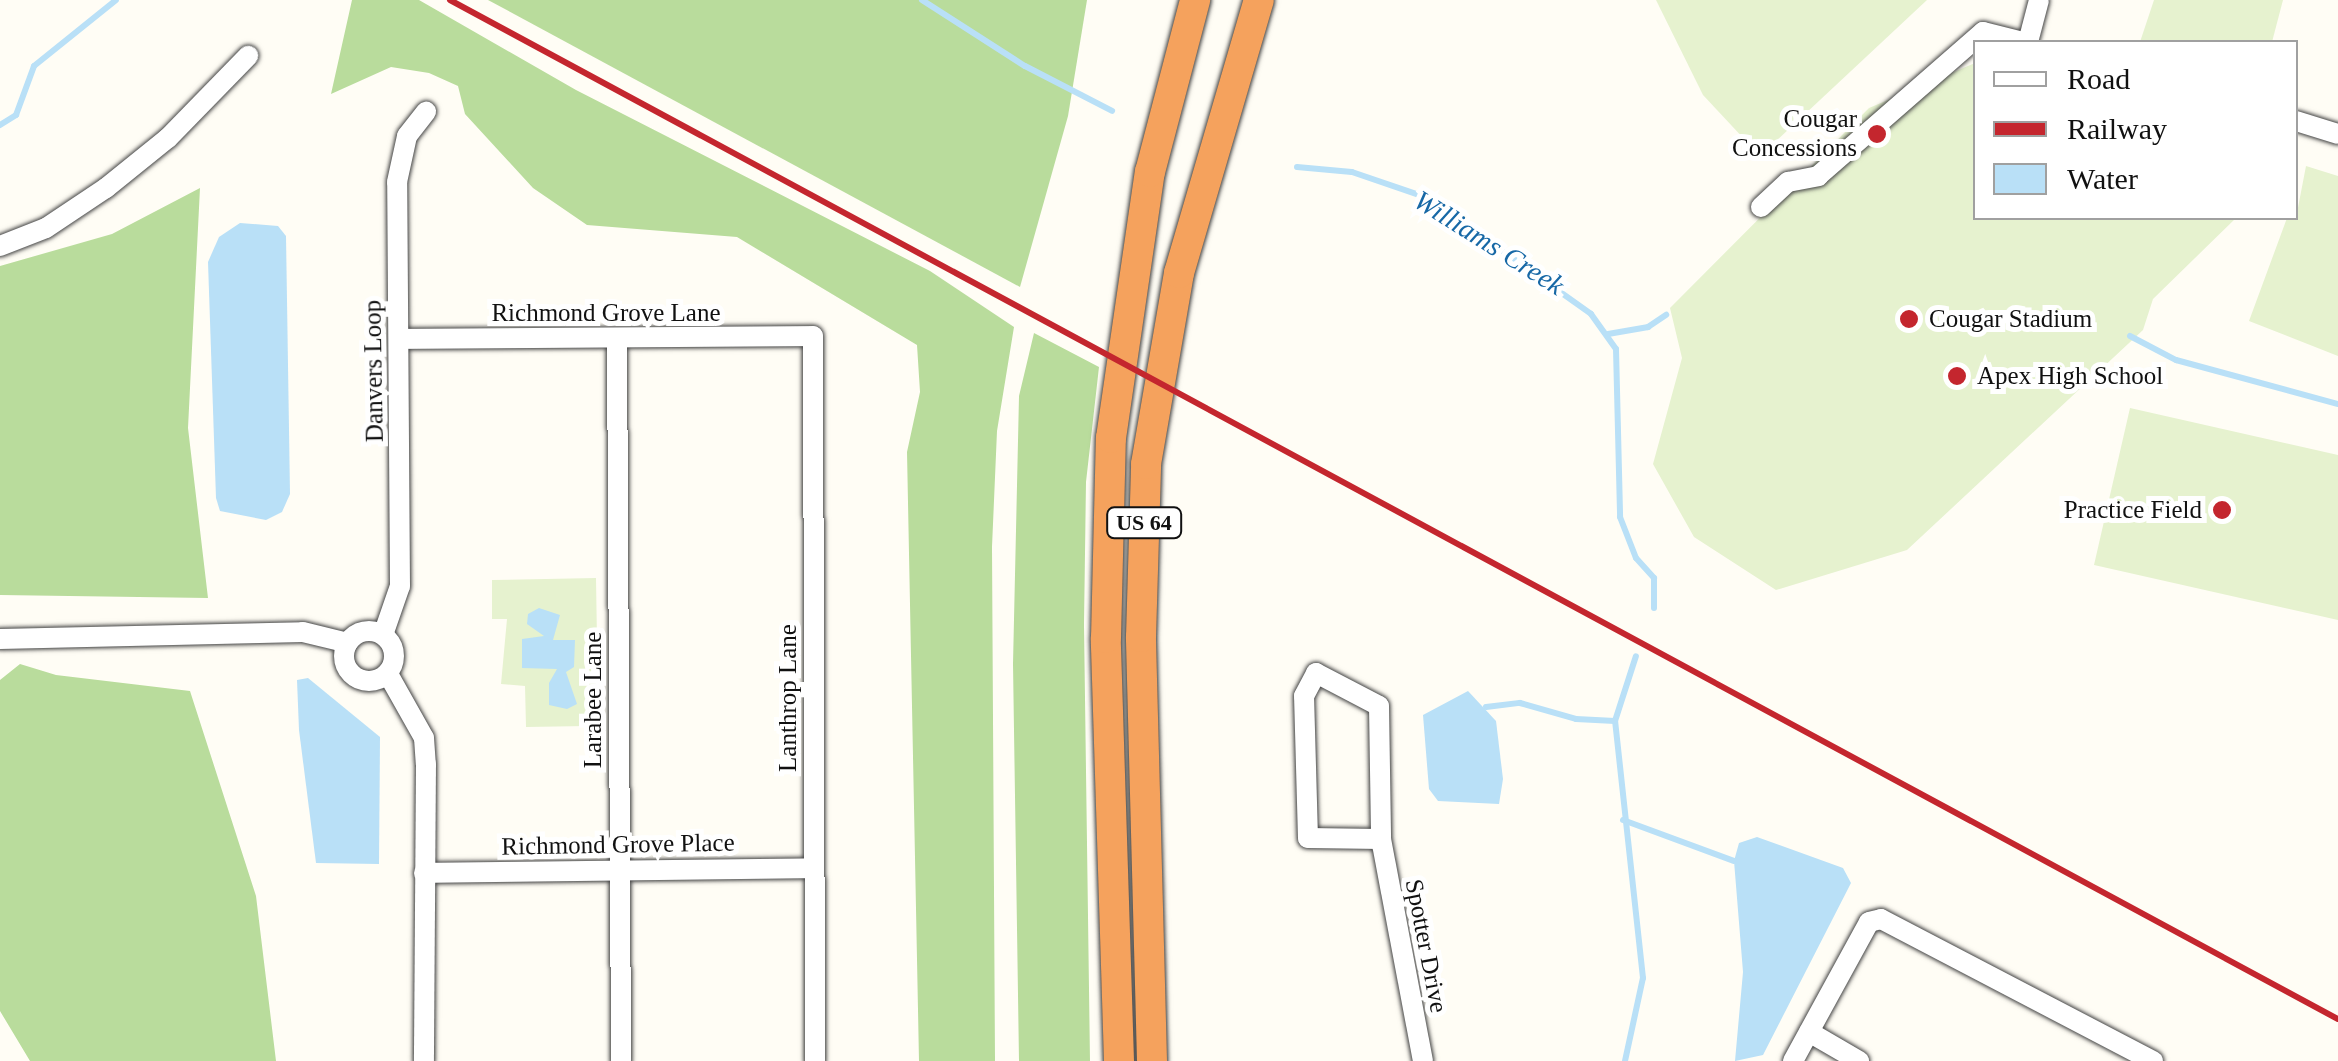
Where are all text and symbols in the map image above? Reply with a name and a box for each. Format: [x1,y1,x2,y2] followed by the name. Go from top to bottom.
[1973,40,2298,220] legend
[2067,62,2130,95] text: Road
[1732,105,1857,164] place label: Cougar Concessions
[2067,112,2167,145] text: Railway
[1866,123,1888,145] marker: Cougar Concessions
[2067,162,2138,195] text: Water
[1408,183,1570,303] water label: Williams Creek
[491,298,721,328] street label: Richmond Grove Lane
[358,300,390,442] street label: Danvers Loop
[1929,304,2092,334] place label: Cougar Stadium
[1898,308,1920,330] marker: Cougar Stadium
[1977,361,2163,391] place label: Apex High School
[1946,365,1968,387] marker: Apex High School
[2064,495,2202,525] place label: Practice Field
[2211,499,2233,521] marker: Practice Field
[1104,506,1184,540] road number: US 64
[773,624,803,772] street label: Lanthrop Lane
[578,632,608,768] street label: Larabee Lane
[501,828,735,862] street label: Richmond Grove Place
[1398,877,1454,1015] street label: Spotter Drive

